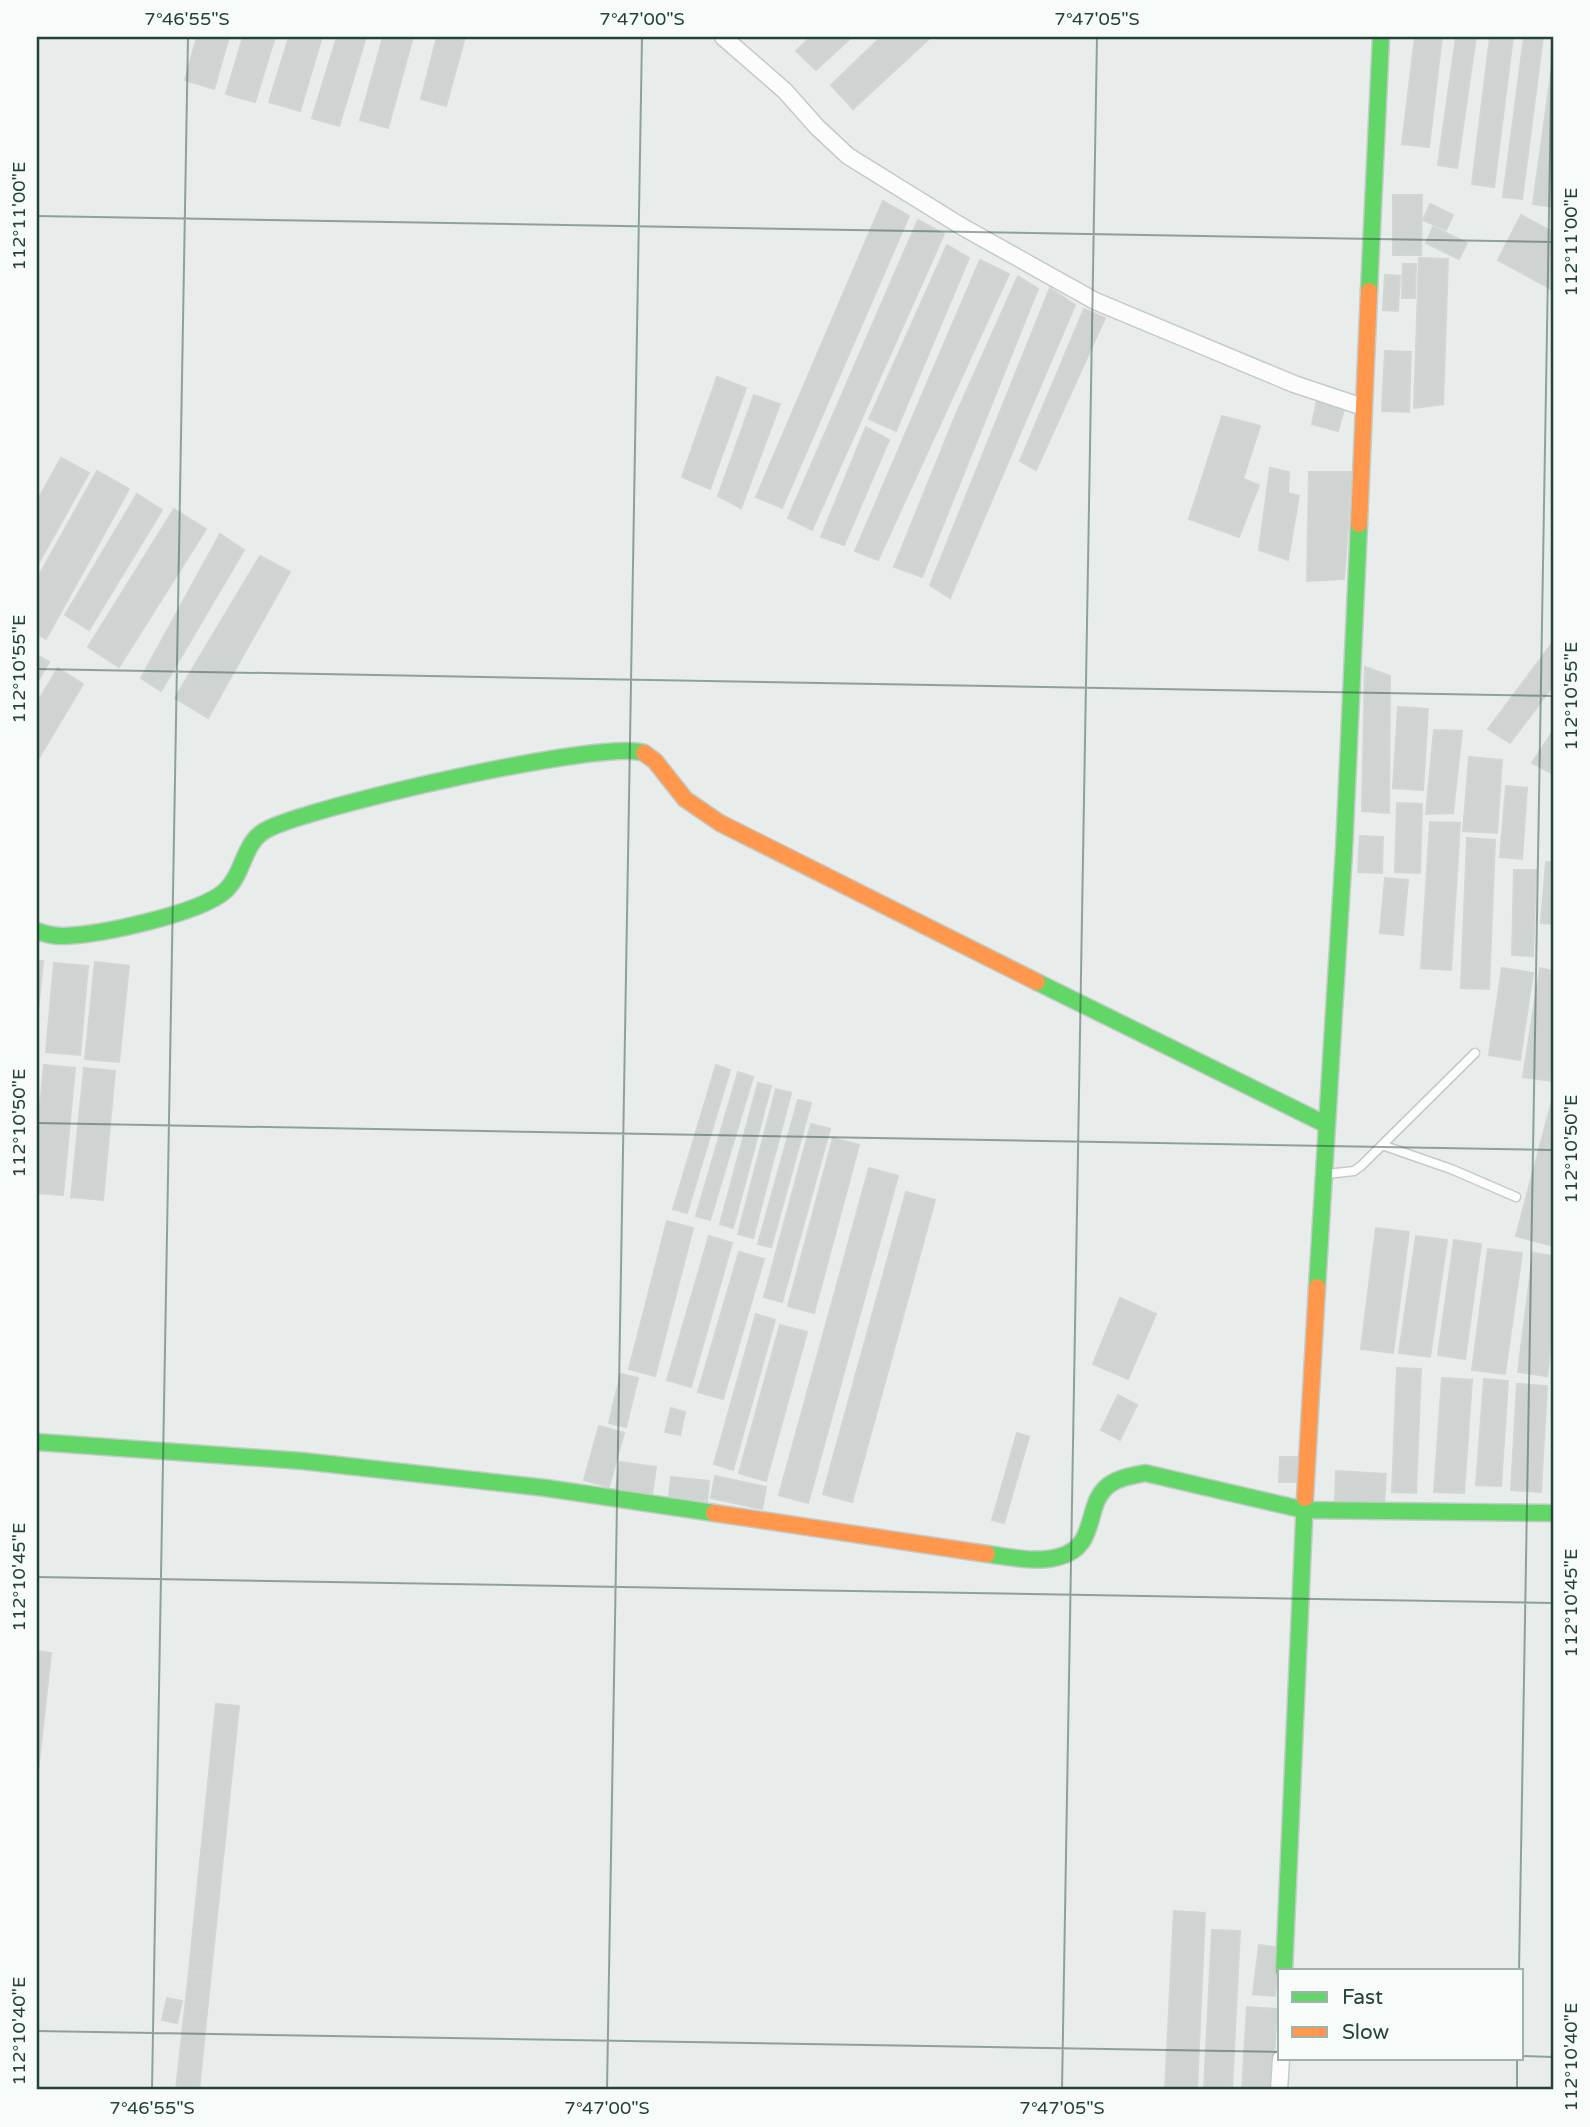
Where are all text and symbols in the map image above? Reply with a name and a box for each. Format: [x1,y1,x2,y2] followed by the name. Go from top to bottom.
[144,8,230,30] text: 7°46'55"S
[599,8,685,30] text: 7°47'00"S
[1054,8,1140,30] text: 7°47'05"S
[8,162,30,270] text: 112°11'00"E
[1560,188,1582,296] text: 112°11'00"E
[8,615,30,723] text: 112°10'55"E
[1560,642,1582,750] text: 112°10'55"E
[8,1069,30,1177] text: 112°10'50"E
[1560,1095,1582,1203] text: 112°10'50"E
[8,1523,30,1631] text: 112°10'45"E
[1560,1549,1582,1657] text: 112°10'45"E
[1278,1969,1524,2060] legend
[8,1977,30,2085] text: 112°10'40"E
[1342,1985,1383,2010] text: Fast
[1560,2003,1582,2111] text: 112°10'40"E
[1342,2020,1390,2045] text: Slow
[109,2097,195,2119] text: 7°46'55"S
[564,2097,650,2119] text: 7°47'00"S
[1019,2097,1105,2119] text: 7°47'05"S

